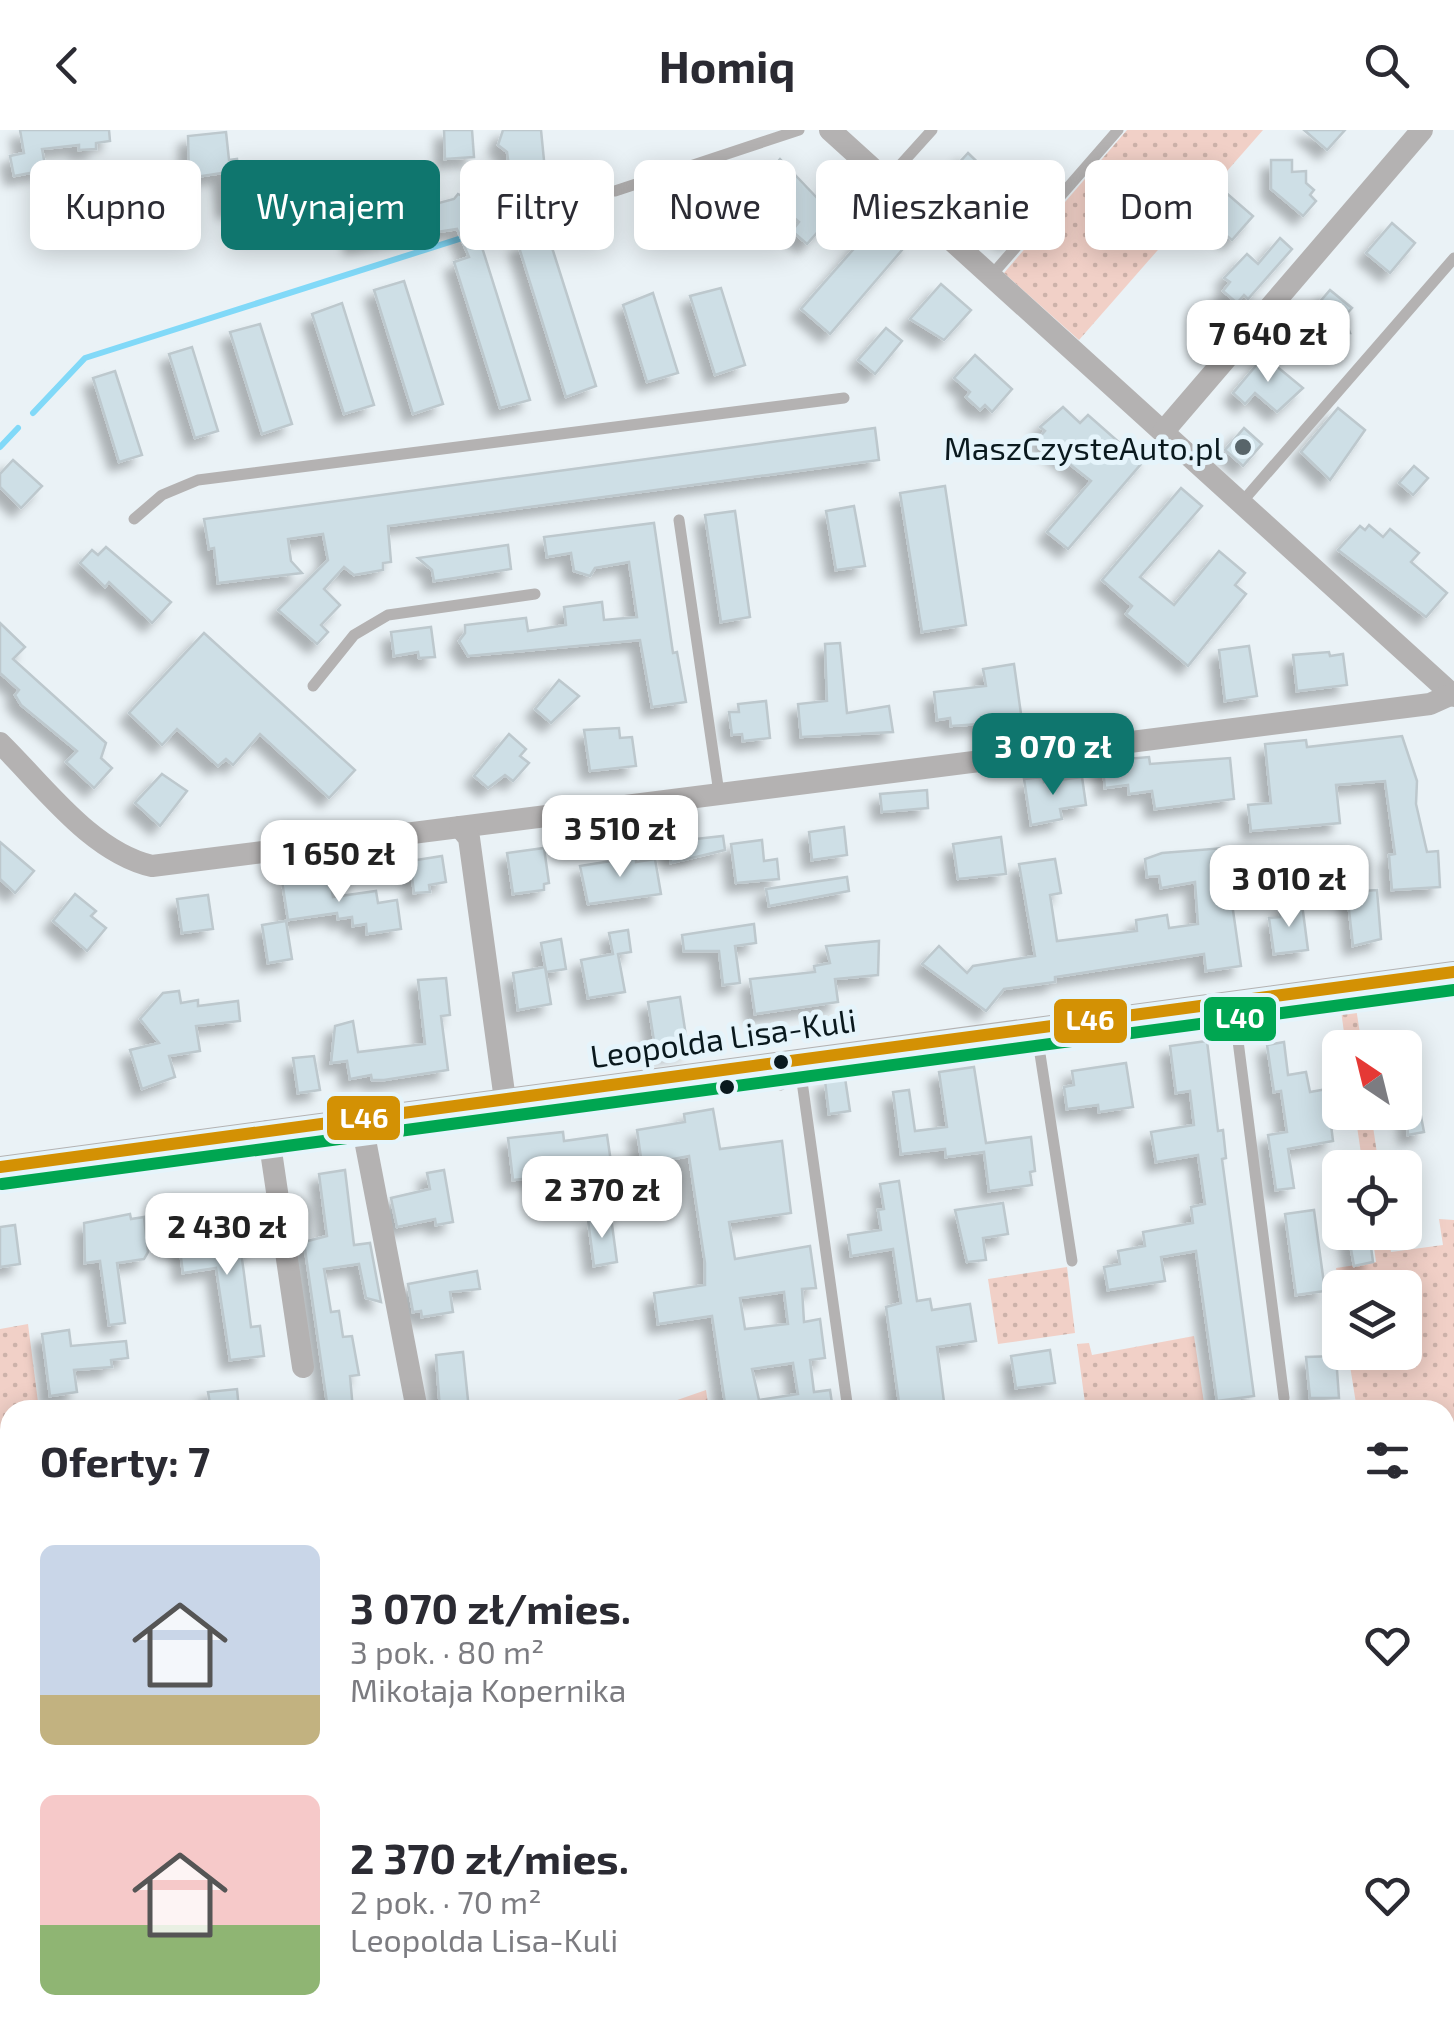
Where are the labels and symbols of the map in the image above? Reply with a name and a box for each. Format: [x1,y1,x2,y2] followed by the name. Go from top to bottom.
[1165,300,1371,385] pin: 7 640 zł
[944,428,1223,466] place label: MaszCzysteAuto.pl
[1232,436,1254,458] marker: MaszCzysteAuto.pl
[950,713,1156,798] pin: 3 070 zł
[517,795,723,880] pin: 3 510 zł
[236,820,442,905] pin: 1 650 zł
[1186,845,1392,930] pin: 3 010 zł
[1202,995,1278,1043] line badge: L40
[1052,997,1129,1045] line badge: L46
[588,1000,858,1074] street label: Leopolda Lisa-Kuli
[1215,1000,1265,1034] text: L40
[1066,1002,1114,1036] text: L46
[1322,1030,1422,1130] north arrow
[771,1052,791,1072] unlabelled marker
[717,1077,737,1097] unlabelled marker
[325,1094,402,1142] line badge: L46
[340,1100,388,1134] text: L46
[499,1156,705,1241] pin: 2 370 zł
[124,1193,330,1278] pin: 2 430 zł

